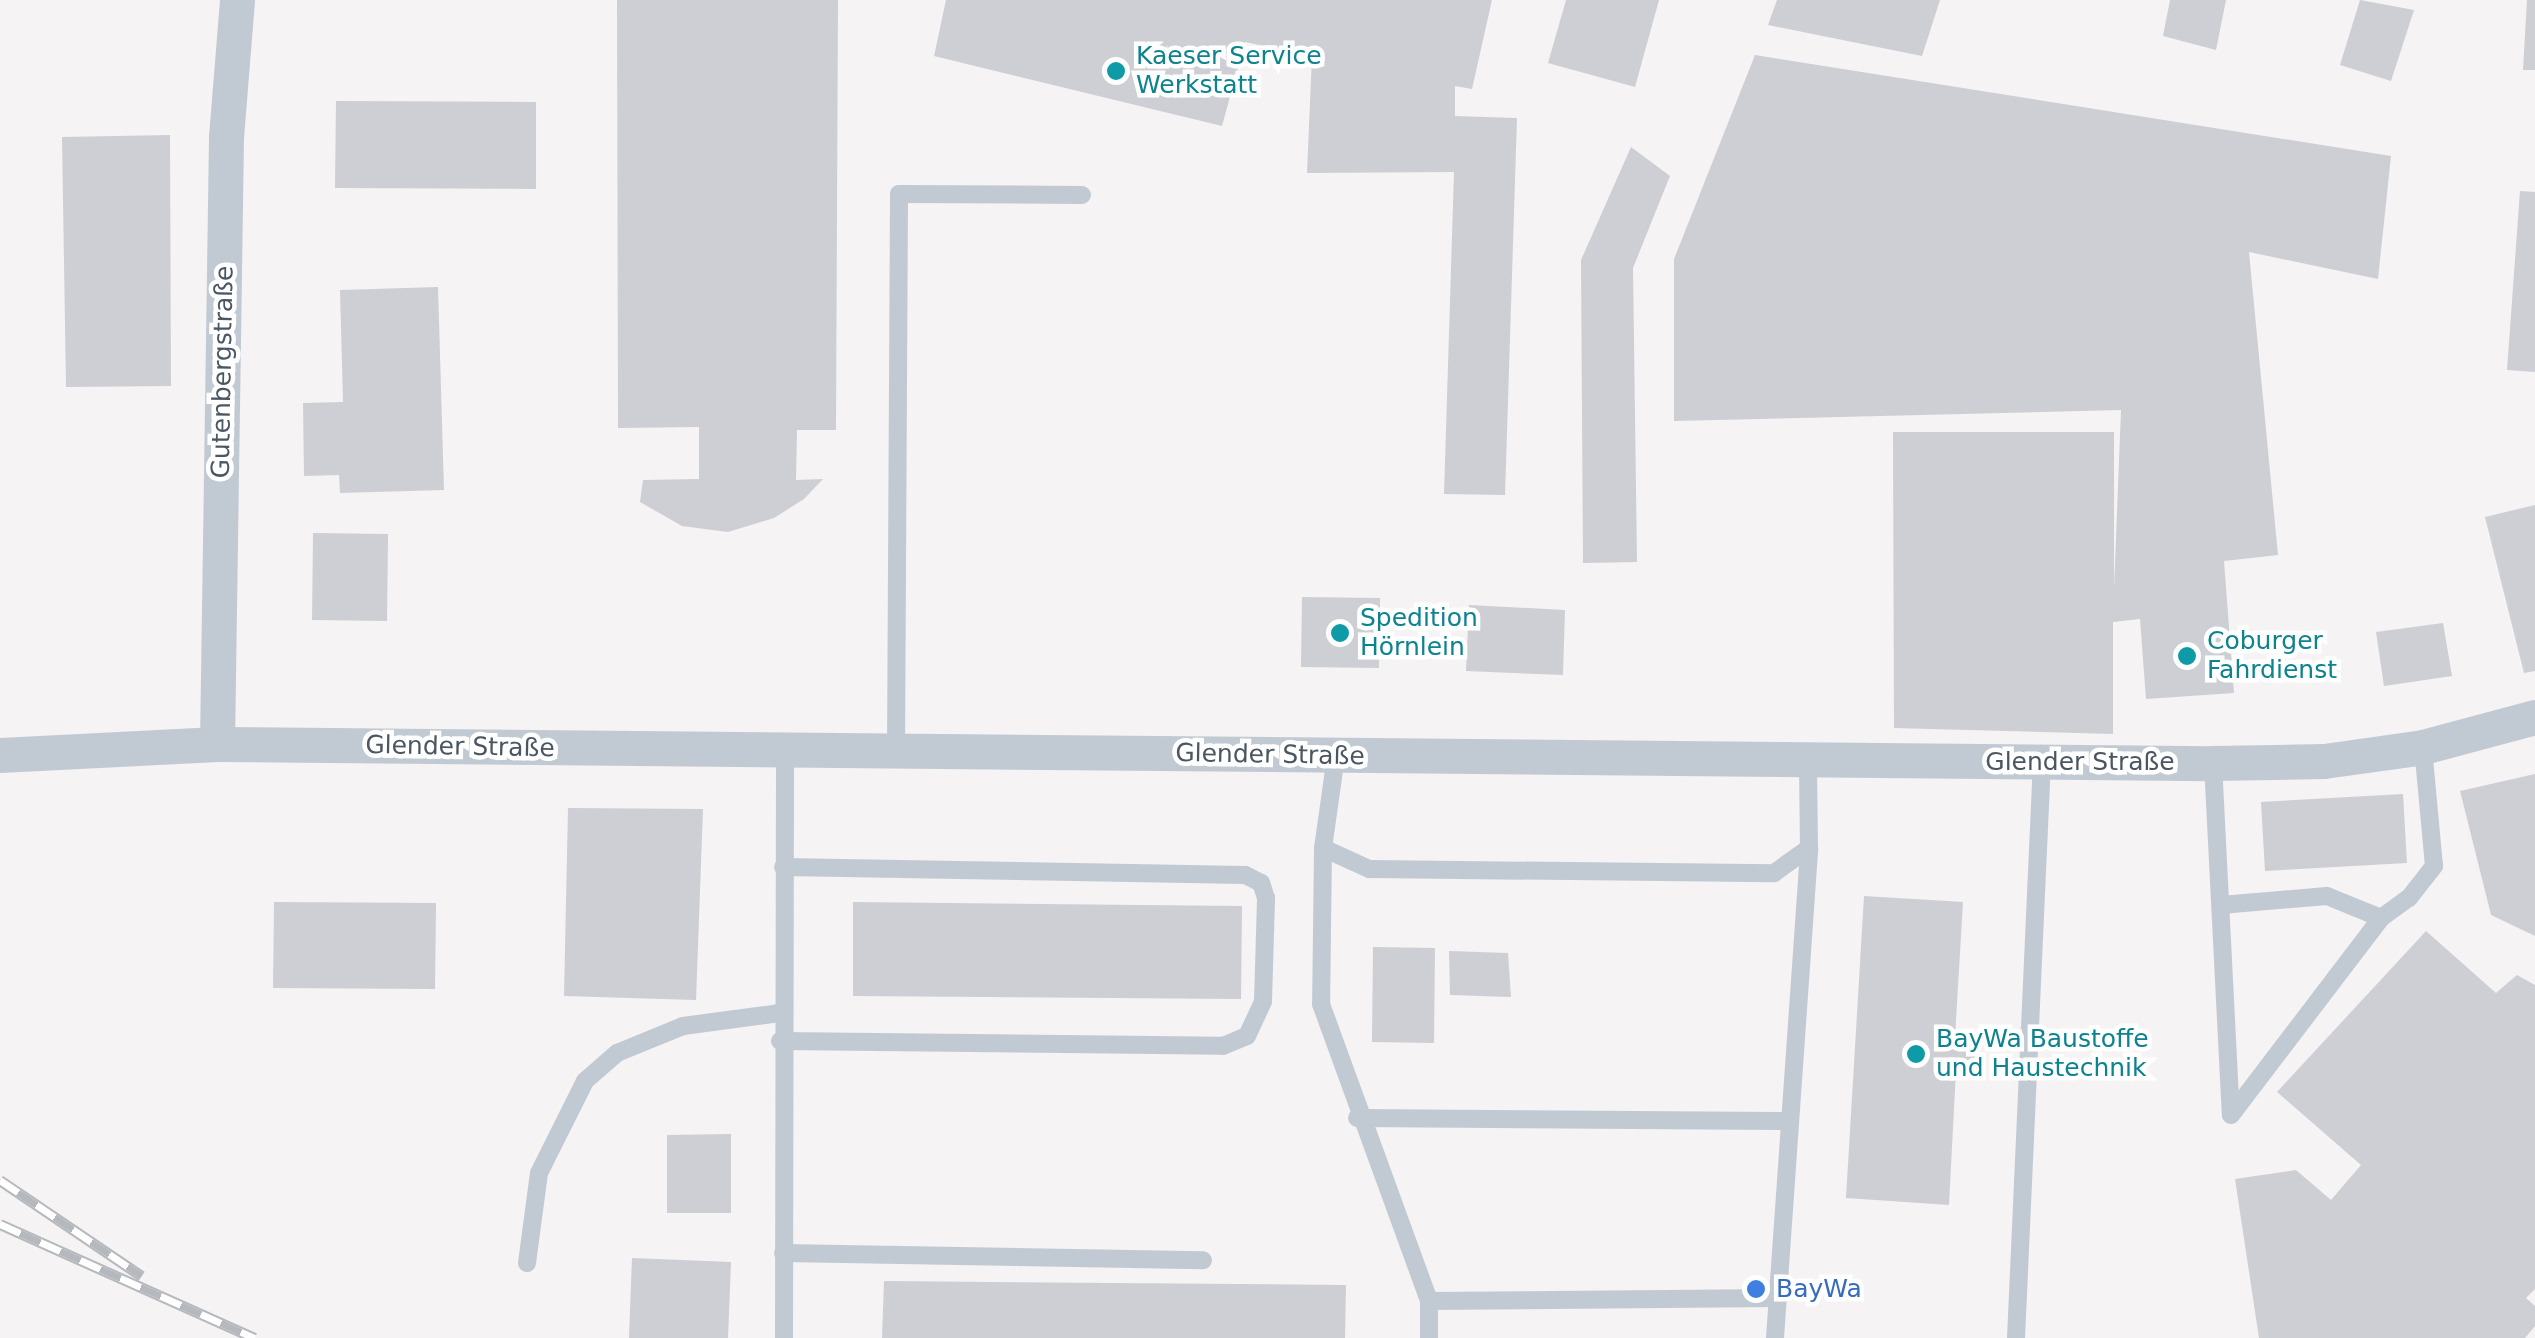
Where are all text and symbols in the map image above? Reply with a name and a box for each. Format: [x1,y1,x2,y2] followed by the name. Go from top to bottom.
[1136,42,1322,101] place label: Kaeser Service Werkstatt
[1105,60,1127,82] marker: Kaeser Service Werkstatt
[206,265,240,479] street label: Gutenbergstraße
[1360,604,1478,663] place label: Spedition Hörnlein
[1329,622,1351,644] marker: Spedition Hörnlein
[2207,627,2337,686] place label: Coburger Fahrdienst
[2176,645,2198,667] marker: Coburger Fahrdienst
[365,730,555,764] street label: Glender Straße
[1175,738,1365,772] street label: Glender Straße
[1985,747,2175,777] street label: Glender Straße
[1936,1025,2149,1084] place label: BayWa Baustoffe und Haustechnik
[1905,1043,1927,1065] marker: BayWa Baustoffe und Haustechnik
[1776,1274,1862,1304] place label: BayWa
[1745,1278,1767,1300] marker: BayWa

